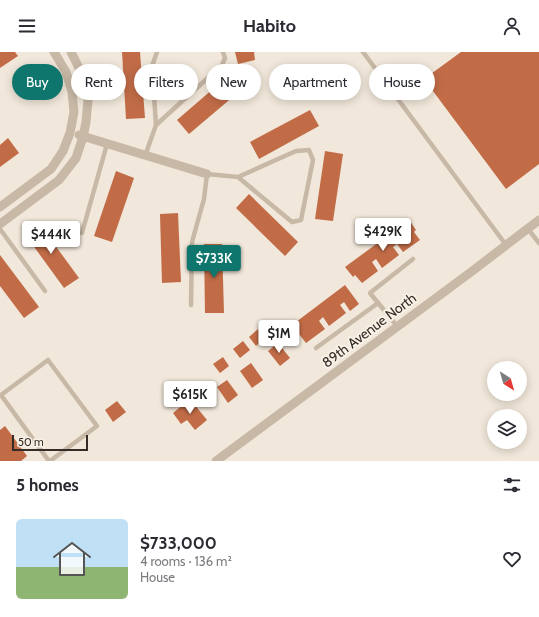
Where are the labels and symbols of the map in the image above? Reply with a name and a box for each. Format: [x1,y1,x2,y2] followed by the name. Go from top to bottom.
[355,218,411,252] pin: $429K
[23,221,79,255] pin: $444K
[186,245,242,279] pin: $733K
[318,289,420,371] street label: 89th Avenue North
[260,320,298,354] pin: $1M
[487,361,527,401] north arrow
[162,381,218,415] pin: $615K
[12,433,88,452] scale bar

